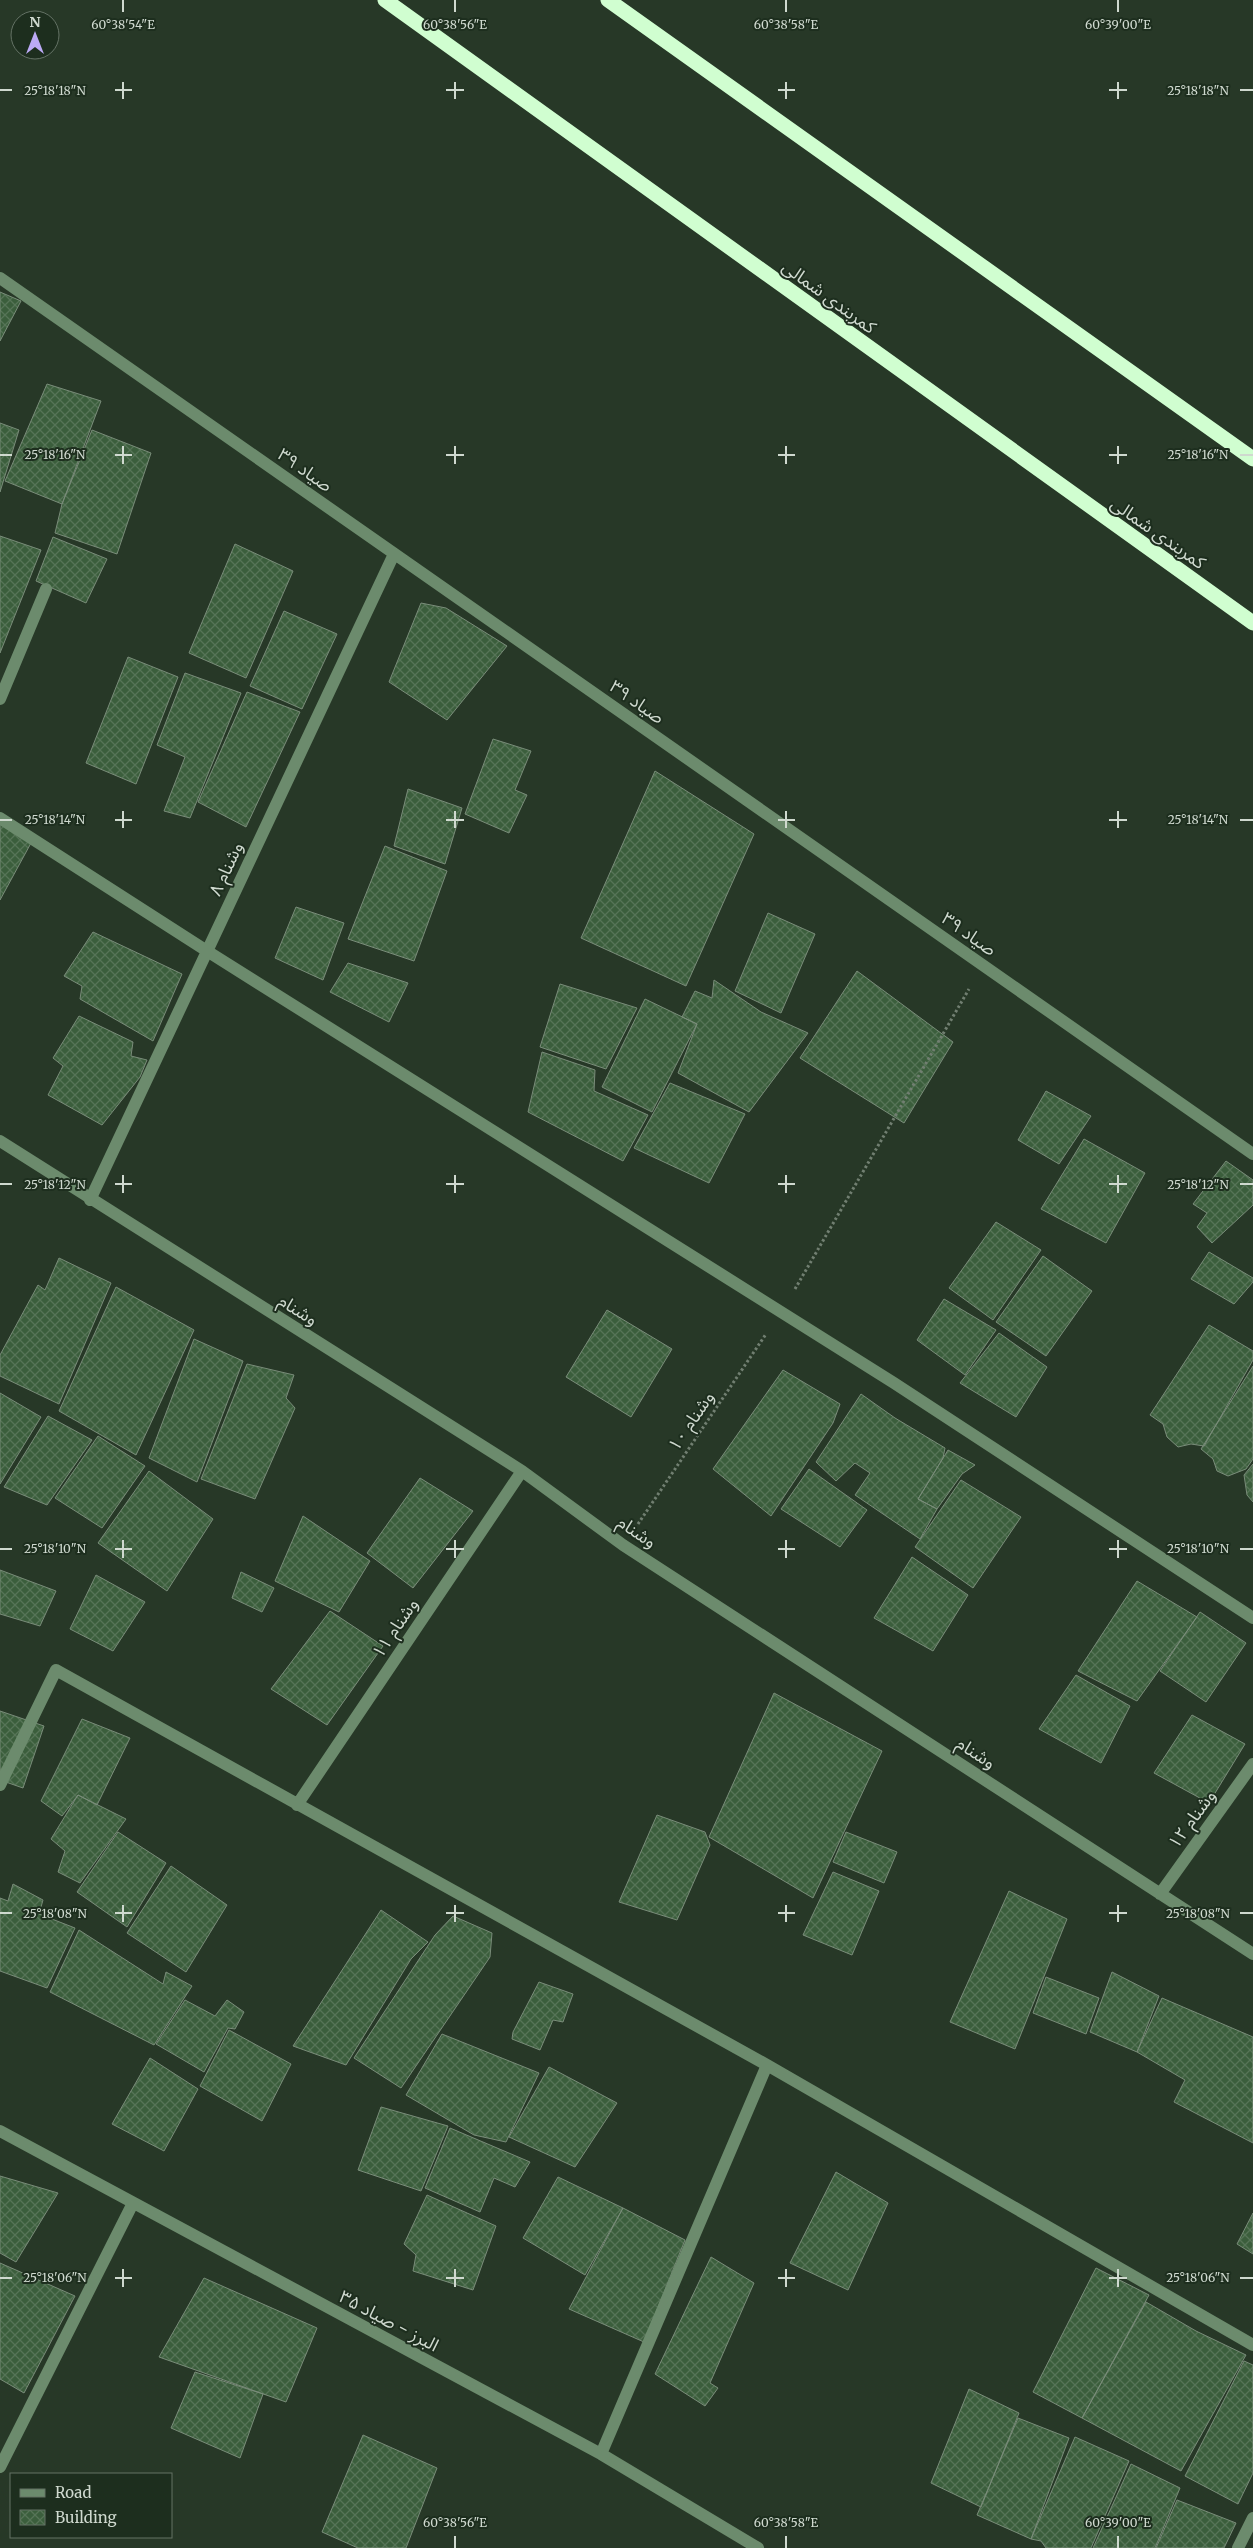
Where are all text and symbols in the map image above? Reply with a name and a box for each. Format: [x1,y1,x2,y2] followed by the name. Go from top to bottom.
[10,10,60,60] north arrow
[29,13,41,31] text: N
[91,17,155,32] text: 60°38'54"E
[423,17,487,32] text: 60°38'56"E
[754,17,819,32] text: 60°38'58"E
[1085,17,1151,32] text: 60°39'00"E
[24,83,86,98] text: 25°18'18"N
[1167,83,1229,98] text: 25°18'18"N
[778,255,881,339] street label: کمربندی شمالی
[273,442,337,497] street label: صیاد ۳۹
[25,447,86,462] text: 25°18'16"N
[1168,447,1229,462] text: 25°18'16"N
[1106,491,1211,574] street label: کمربندی شمالی
[605,674,669,729] street label: صیاد ۳۹
[25,812,86,827] text: 25°18'14"N
[1168,812,1229,827] text: 25°18'14"N
[203,838,251,901] street label: وشنام ۸
[937,906,1001,961] street label: صیاد ۳۹
[24,1177,86,1192] text: 25°18'12"N
[1167,1177,1229,1192] text: 25°18'12"N
[273,1289,322,1333] street label: وشنام
[662,1386,721,1457] street label: وشنام ۱۰
[612,1510,661,1555] street label: وشنام
[24,1541,87,1556] text: 25°18'10"N
[1167,1541,1230,1556] text: 25°18'10"N
[366,1593,425,1664] street label: وشنام ۱۱
[951,1731,1000,1776] street label: وشنام
[1163,1785,1223,1854] street label: وشنام ۱۲
[23,1906,88,1921] text: 25°18'08"N
[1166,1906,1231,1921] text: 25°18'08"N
[23,2270,87,2285] text: 25°18'06"N
[1166,2270,1230,2285] text: 25°18'06"N
[335,2285,443,2356] street label: البرز - صیاد ۳۵
[10,2473,172,2538] legend
[55,2483,91,2502] text: Road
[55,2508,117,2527] text: Building
[423,2515,487,2530] text: 60°38'56"E
[754,2515,819,2530] text: 60°38'58"E
[1085,2515,1151,2530] text: 60°39'00"E

